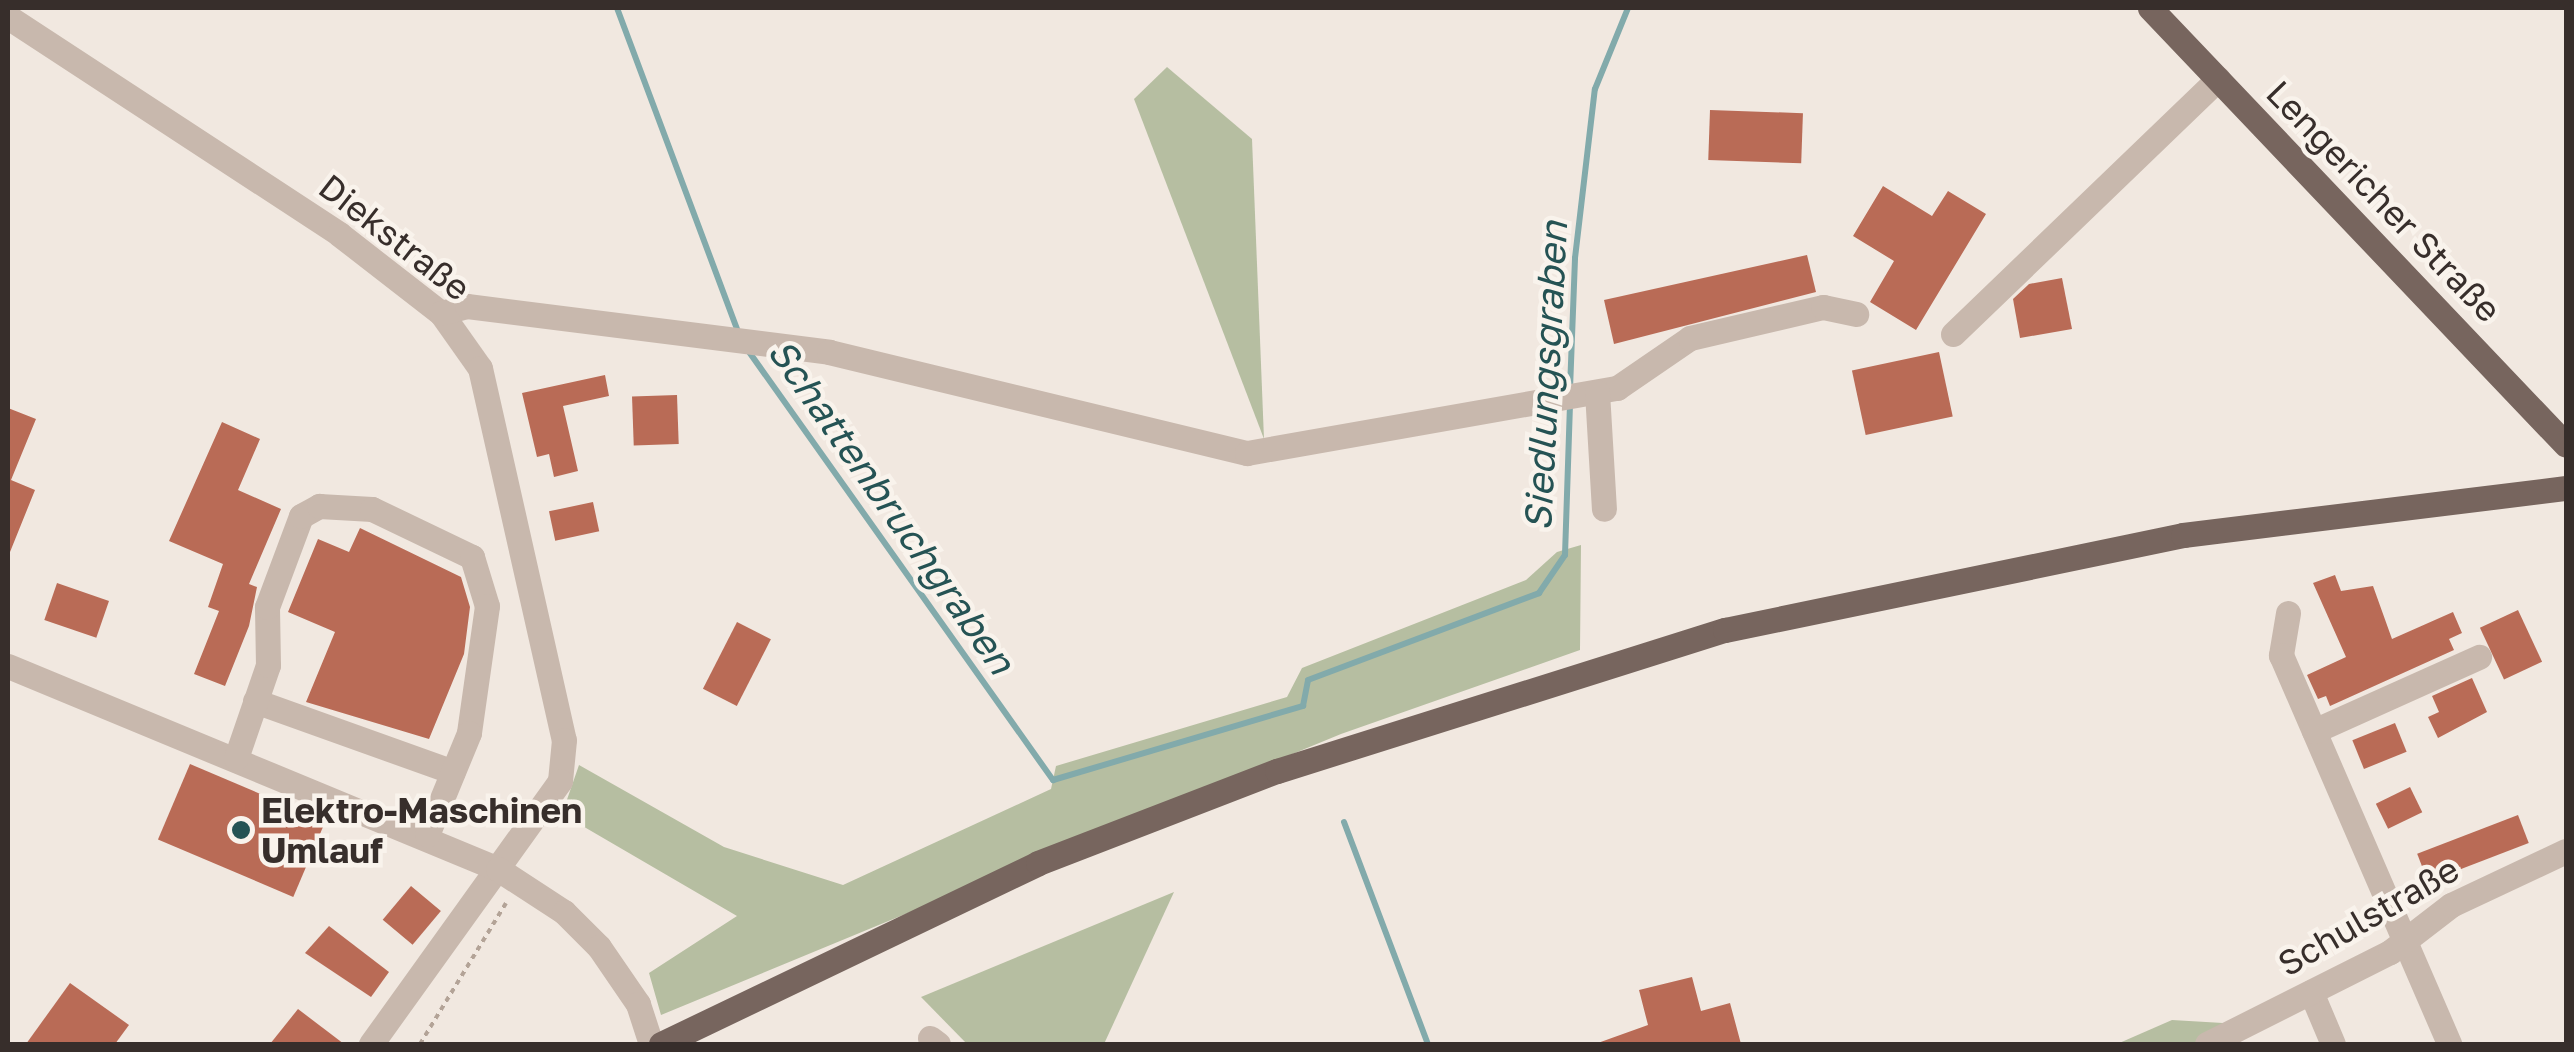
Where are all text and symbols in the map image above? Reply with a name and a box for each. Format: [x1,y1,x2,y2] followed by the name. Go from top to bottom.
[2258,72,2510,330] street label: Lengericher Straße
[311,165,479,309] street label: Diekstraße
[1514,220,1576,532] water label: Siedlungsgraben
[759,330,1025,682] water label: Schattenbruchgraben
[261,789,582,871] place label: Elektro-Maschinen Umlauf
[230,819,252,841] marker: Elektro-Maschinen Umlauf
[2270,847,2466,985] street label: Schulstraße

